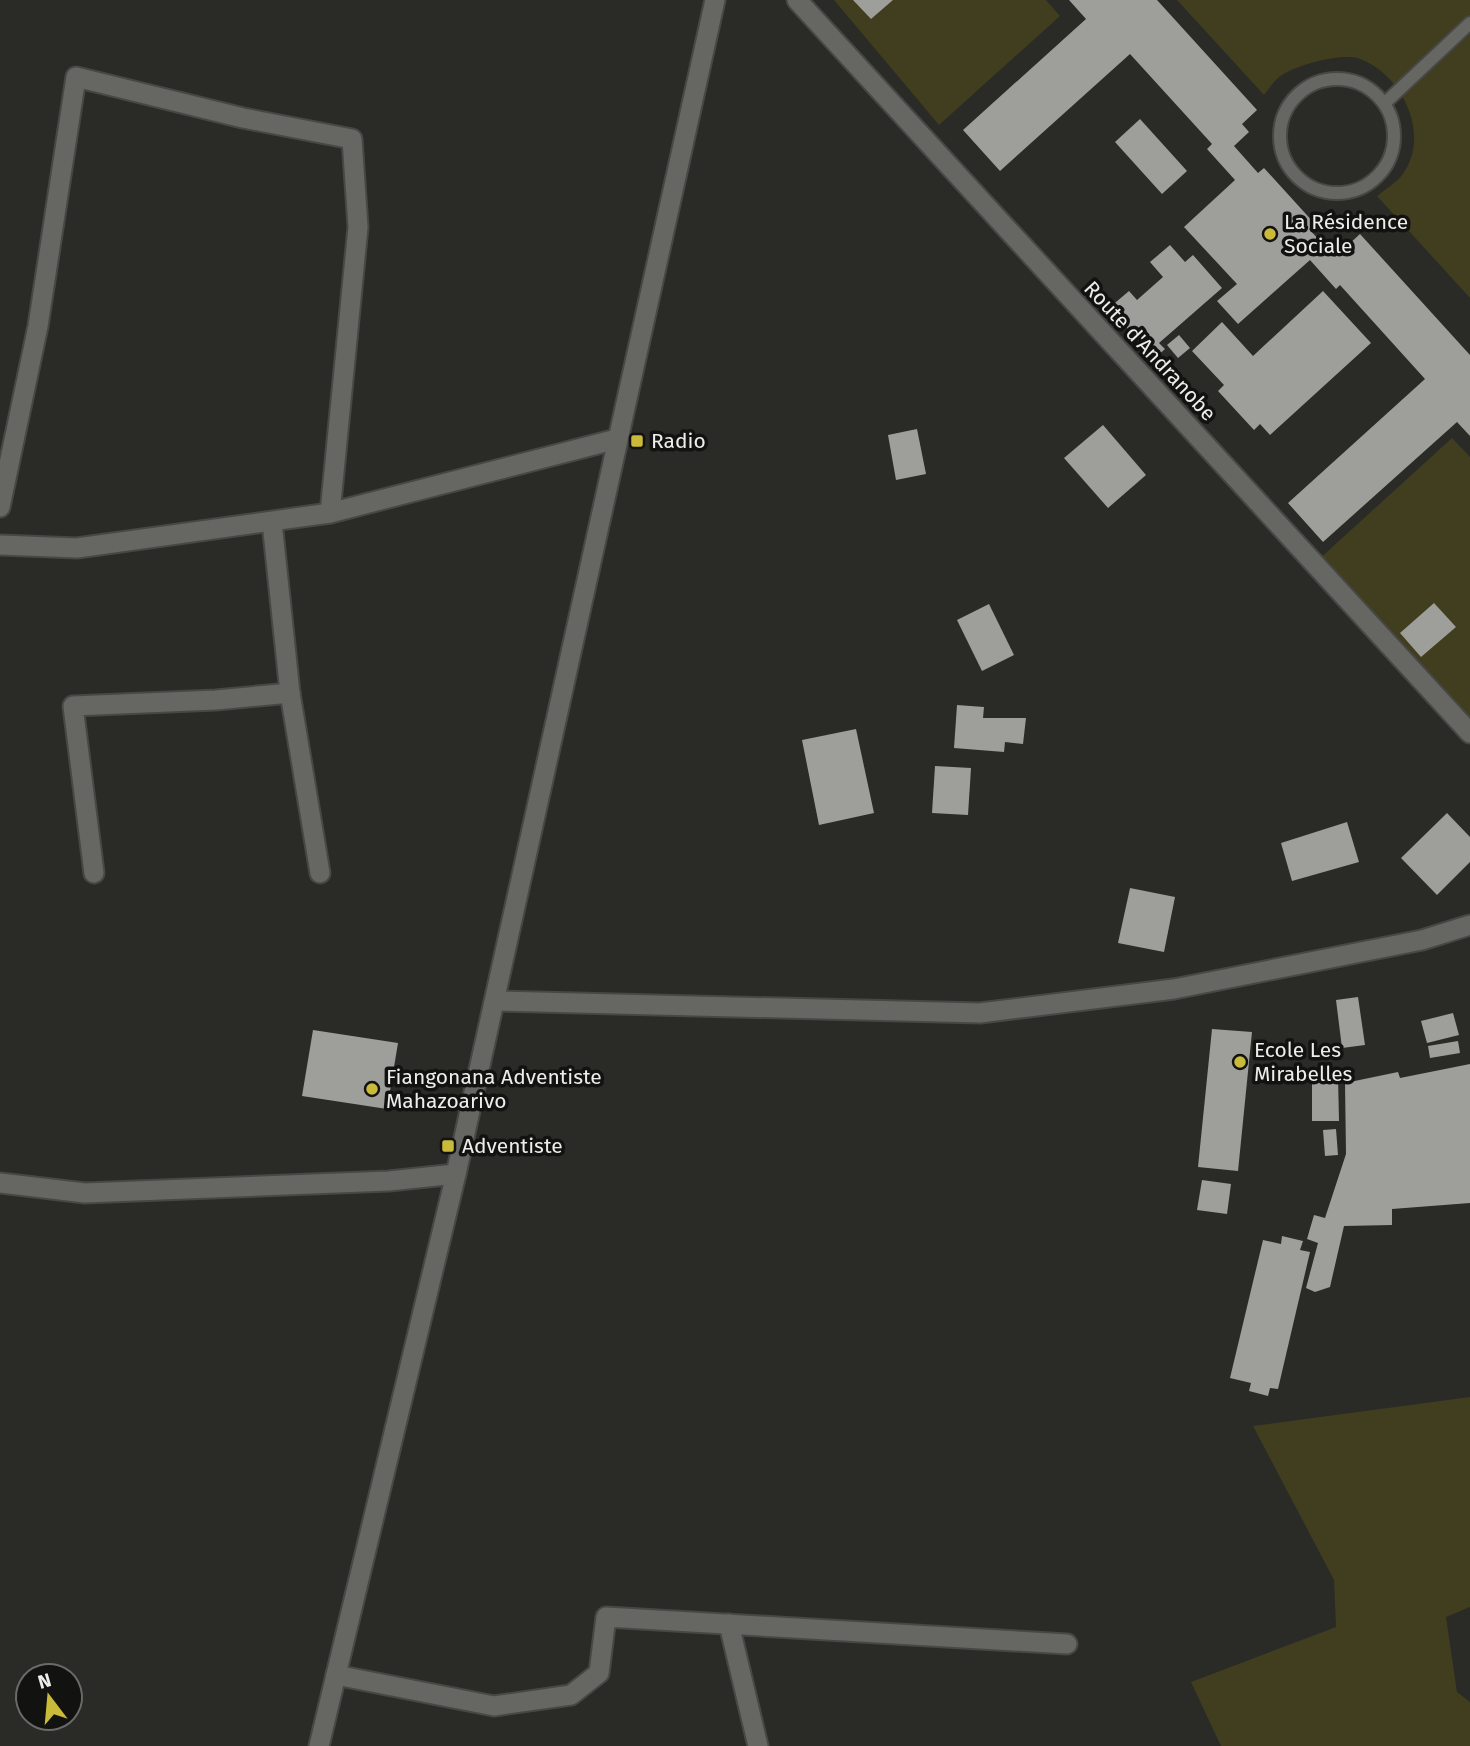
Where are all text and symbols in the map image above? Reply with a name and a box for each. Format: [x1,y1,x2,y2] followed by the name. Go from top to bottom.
[1284,209,1408,259] place label: La Résidence Sociale
[1262,226,1278,242] marker: La Résidence Sociale
[1078,276,1222,426] street label: Route d'Andranobe
[651,428,706,454] place label: Radio
[629,433,645,449] marker: Radio
[1254,1037,1353,1087] place label: Ecole Les Mirabelles
[1232,1054,1248,1070] marker: Ecole Les Mirabelles
[386,1064,602,1114] place label: Fiangonana Adventiste Mahazoarivo
[364,1081,380,1097] marker: Fiangonana Adventiste Mahazoarivo
[462,1133,563,1159] place label: Adventiste
[440,1138,456,1154] marker: Adventiste
[14,1662,84,1732] north arrow
[35,1668,54,1694] text: N

